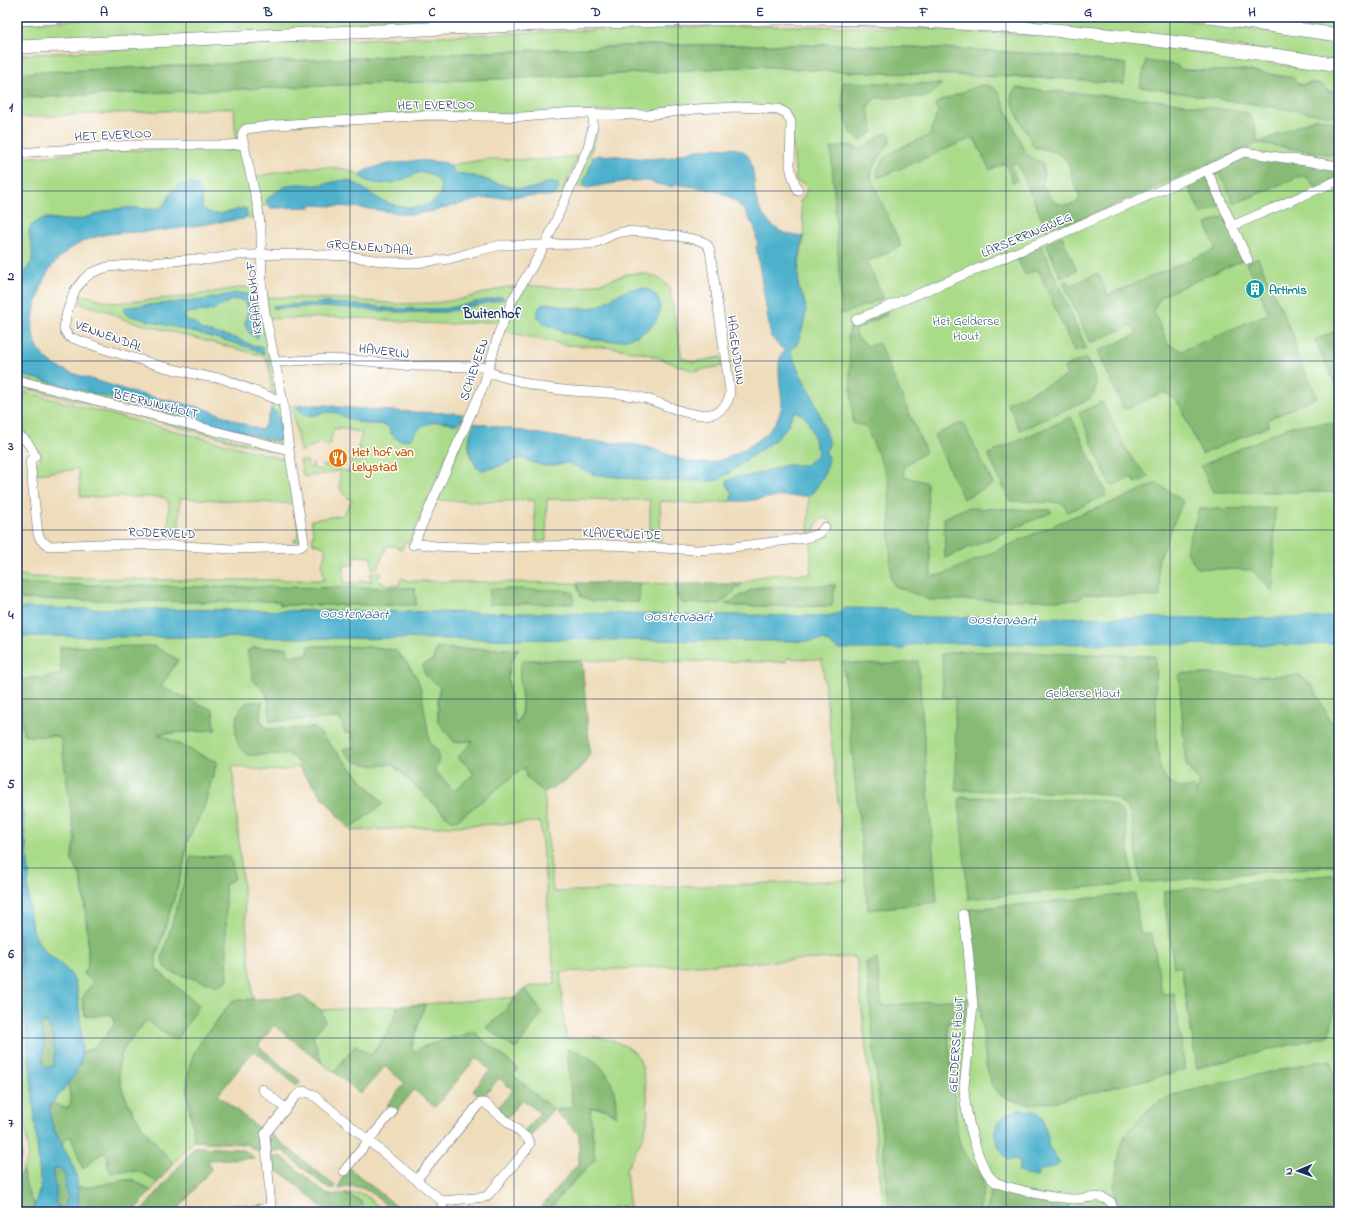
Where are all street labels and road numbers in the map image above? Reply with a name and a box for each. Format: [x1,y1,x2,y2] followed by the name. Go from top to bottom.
[397,95,475,116] street label: HET EVERLOO
[74,124,152,147] street label: HET EVERLOO
[978,208,1075,263] street label: LARSERRINGWEG
[325,234,415,261] street label: GROENENDAAL
[241,260,268,335] street label: KRAAIENHOF
[721,314,750,386] street label: HAGENDUIN
[71,315,145,357] street label: VENNENDAL
[455,336,494,403] street label: SCHIEVEEN
[358,339,410,364] street label: HAVERLIJ
[110,384,201,424] street label: BEERNINKHOLT
[128,523,196,544] street label: RODERVELD
[582,524,662,545] street label: KLAVERWEIDE
[944,995,969,1093] street label: GELDERSE HOUT

